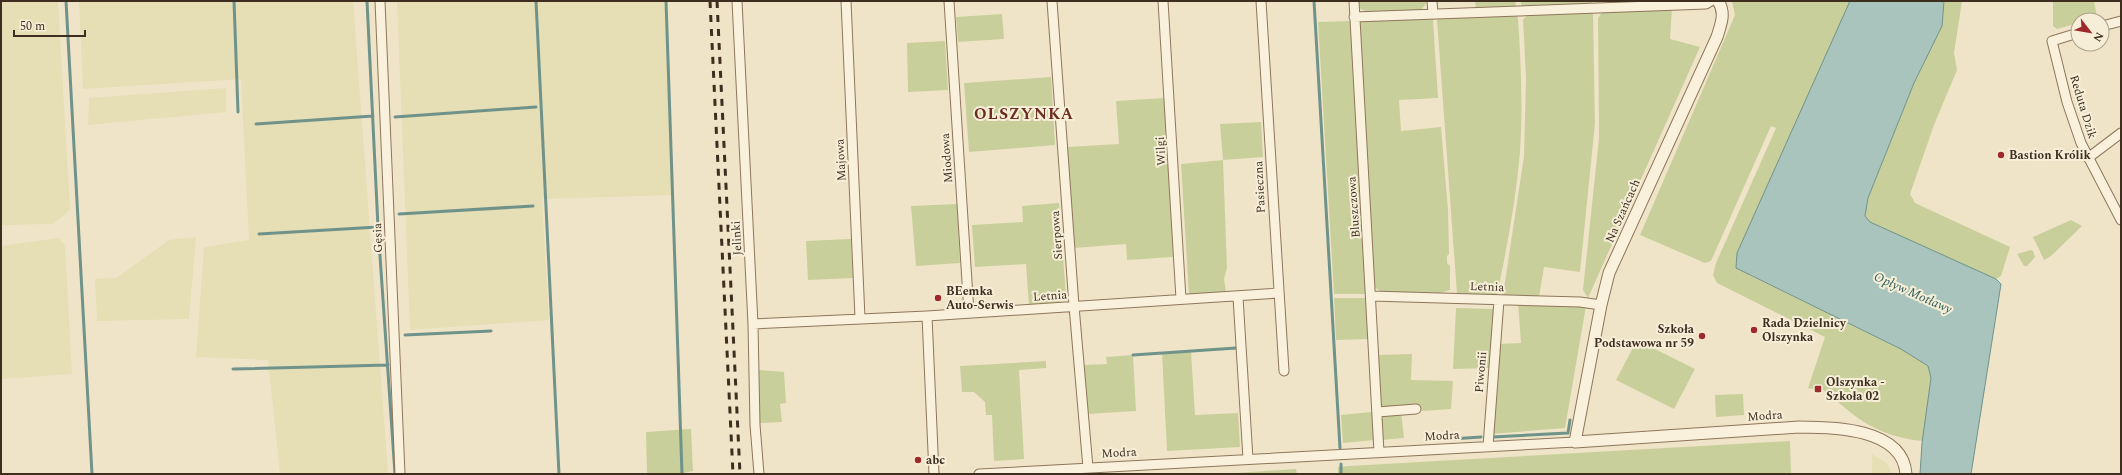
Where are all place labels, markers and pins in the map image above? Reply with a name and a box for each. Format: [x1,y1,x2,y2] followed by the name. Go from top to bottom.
[2009,146,2091,165] place label: Bastion Królik
[1996,150,2006,160] marker: Bastion Królik
[946,282,1014,315] place label: BEemka Auto-Serwis
[933,293,943,303] marker: BEemka Auto-Serwis
[1762,314,1847,347] place label: Rada Dzielnicy Olszynka
[1594,320,1695,353] place label: Szkoła Podstawowa nr 59
[1749,325,1759,335] marker: Rada Dzielnicy Olszynka
[1697,331,1707,341] marker: Szkoła Podstawowa nr 59
[1826,373,1885,406] place label: Olszynka - Szkoła 02
[1813,384,1823,394] marker: Olszynka - Szkoła 02
[926,451,945,470] place label: abc
[913,455,923,465] marker: abc

